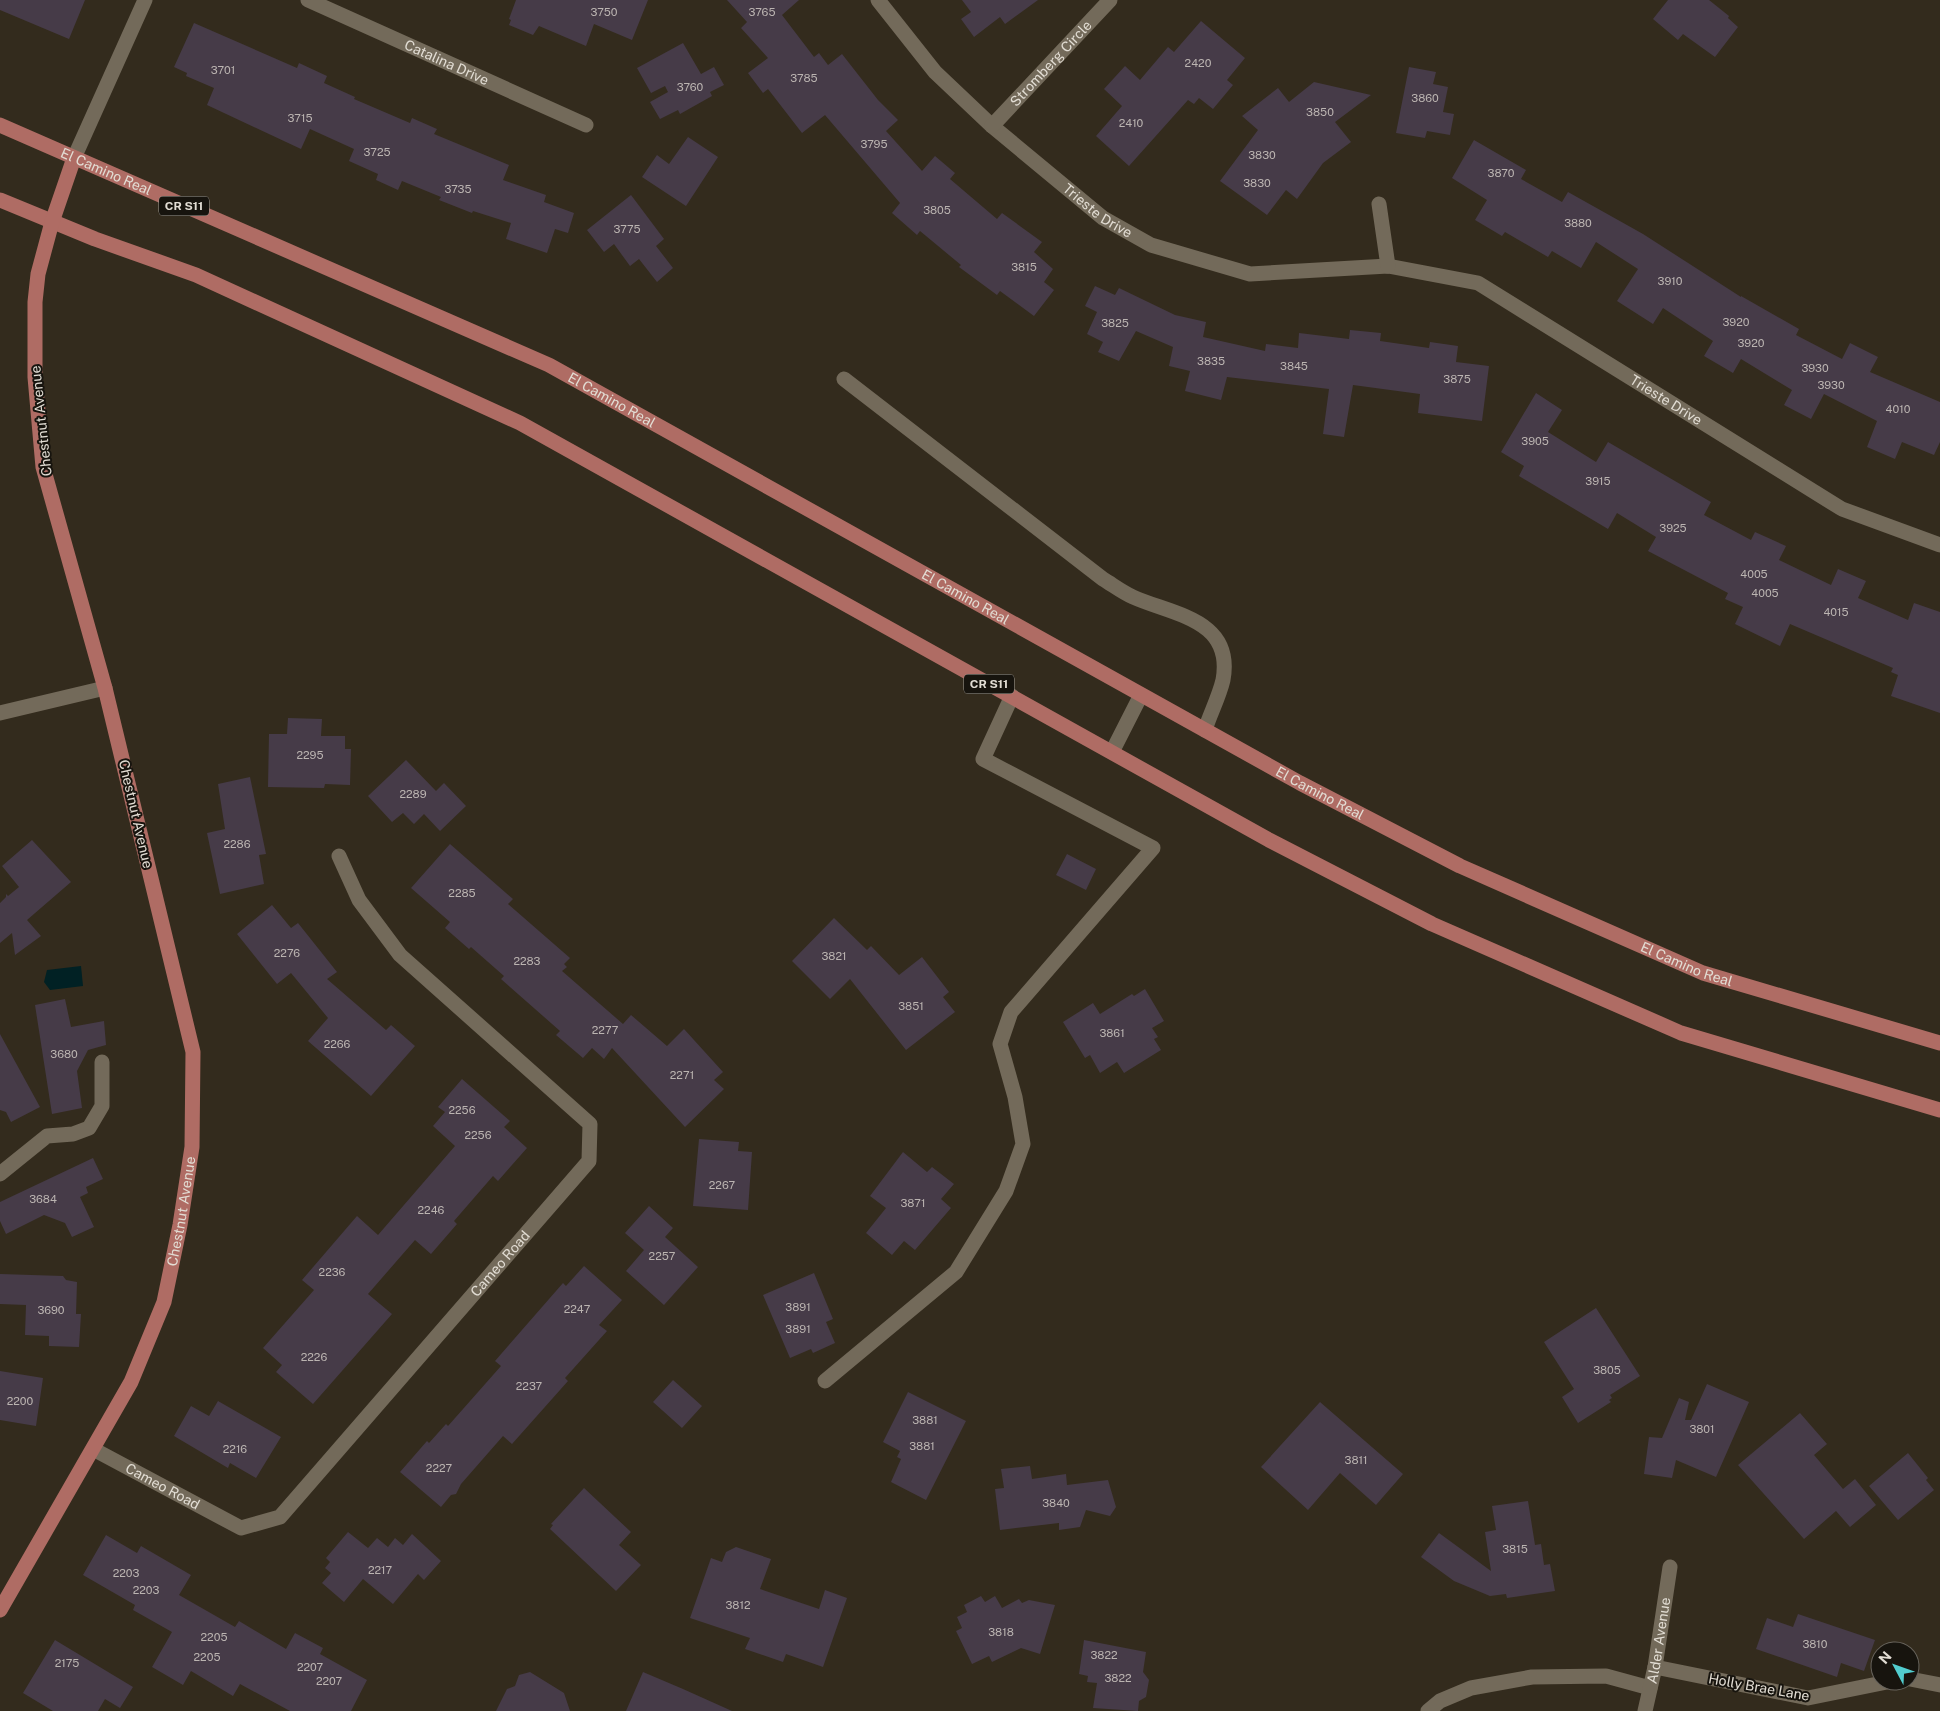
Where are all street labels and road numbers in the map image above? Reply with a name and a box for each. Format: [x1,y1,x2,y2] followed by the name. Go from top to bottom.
[1007,17,1095,109] street label: Stromberg Circle
[402,36,491,88] street label: Catalina Drive
[58,145,154,198] street label: El Camino Real
[1060,180,1135,241] street label: Trieste Drive
[159,197,209,216] road number: CR S11
[27,365,55,477] street label: Chestnut Avenue
[565,369,658,431] street label: El Camino Real
[1627,371,1705,428] street label: Trieste Drive
[919,566,1012,628] street label: El Camino Real
[964,674,1014,694] road number: CR S11
[116,758,156,870] street label: Chestnut Avenue
[1273,763,1367,823] street label: El Camino Real
[1638,939,1734,989] street label: El Camino Real
[164,1155,198,1267] street label: Chestnut Avenue
[467,1227,533,1300] street label: Cameo Road
[123,1460,203,1513] street label: Cameo Road
[1643,1596,1673,1685] street label: Alder Avenue
[1707,1670,1811,1704] street label: Holly Brae Lane

